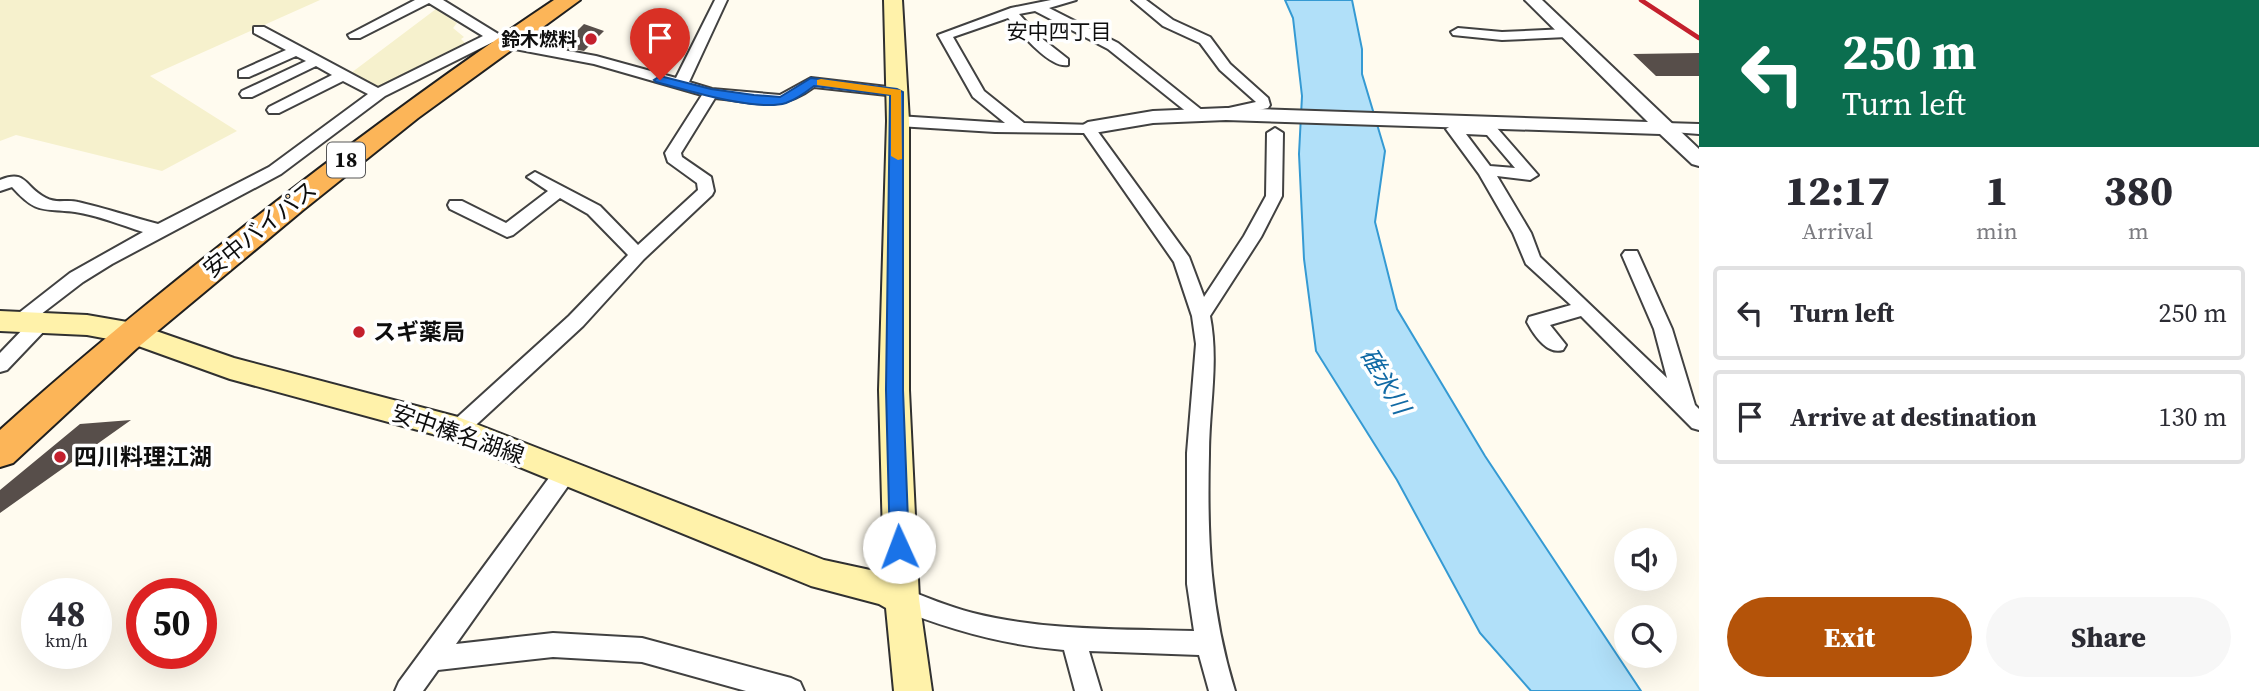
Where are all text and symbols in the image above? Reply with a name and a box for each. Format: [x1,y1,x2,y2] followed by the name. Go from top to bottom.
[630,8,690,80] pin
[1007,17,1112,46] district label: 安中四丁目
[1842,18,1977,85] text: 250 m
[641,19,679,57] icon: arrive
[501,26,577,52] place label: 鈴木燃料
[1727,28,1818,119] icon: left
[583,31,599,47] marker: 鈴木燃料
[1842,82,1966,126] text: Turn left
[327,142,365,178] road number: 18
[1785,161,1890,219] text: 12:17
[1985,161,2008,219] text: 1
[2104,161,2173,219] text: 380
[196,173,324,285] street label: 安中バイパス
[1802,215,1873,247] text: Arrival
[1976,215,2018,247] text: min
[2128,215,2149,247] text: m
[1731,294,1769,332] icon: left
[1790,295,1894,331] text: Turn left
[2159,295,2227,331] text: 250 m
[373,316,465,348] place label: スギ薬局
[351,324,367,340] marker: スギ薬局
[1353,341,1420,423] water label: 碓氷川
[388,396,528,472] street label: 安中榛名湖線
[1731,398,1769,436] icon: arrive
[1790,399,2037,435] text: Arrive at destination
[2159,399,2227,435] text: 130 m
[74,441,212,473] place label: 四川料理江湖
[52,449,68,465] marker: 四川料理江湖
[862,510,936,584] position arrow
[1614,528,1677,668] map controls
[1614,528,1677,591] button: sound
[126,578,217,669] speed limit sign: 50
[48,590,85,638] text: 48
[1727,597,1972,677] button: Exit
[1986,597,2231,677] button: Share
[1614,605,1677,668] button: search
[45,628,88,653] text: km/h

